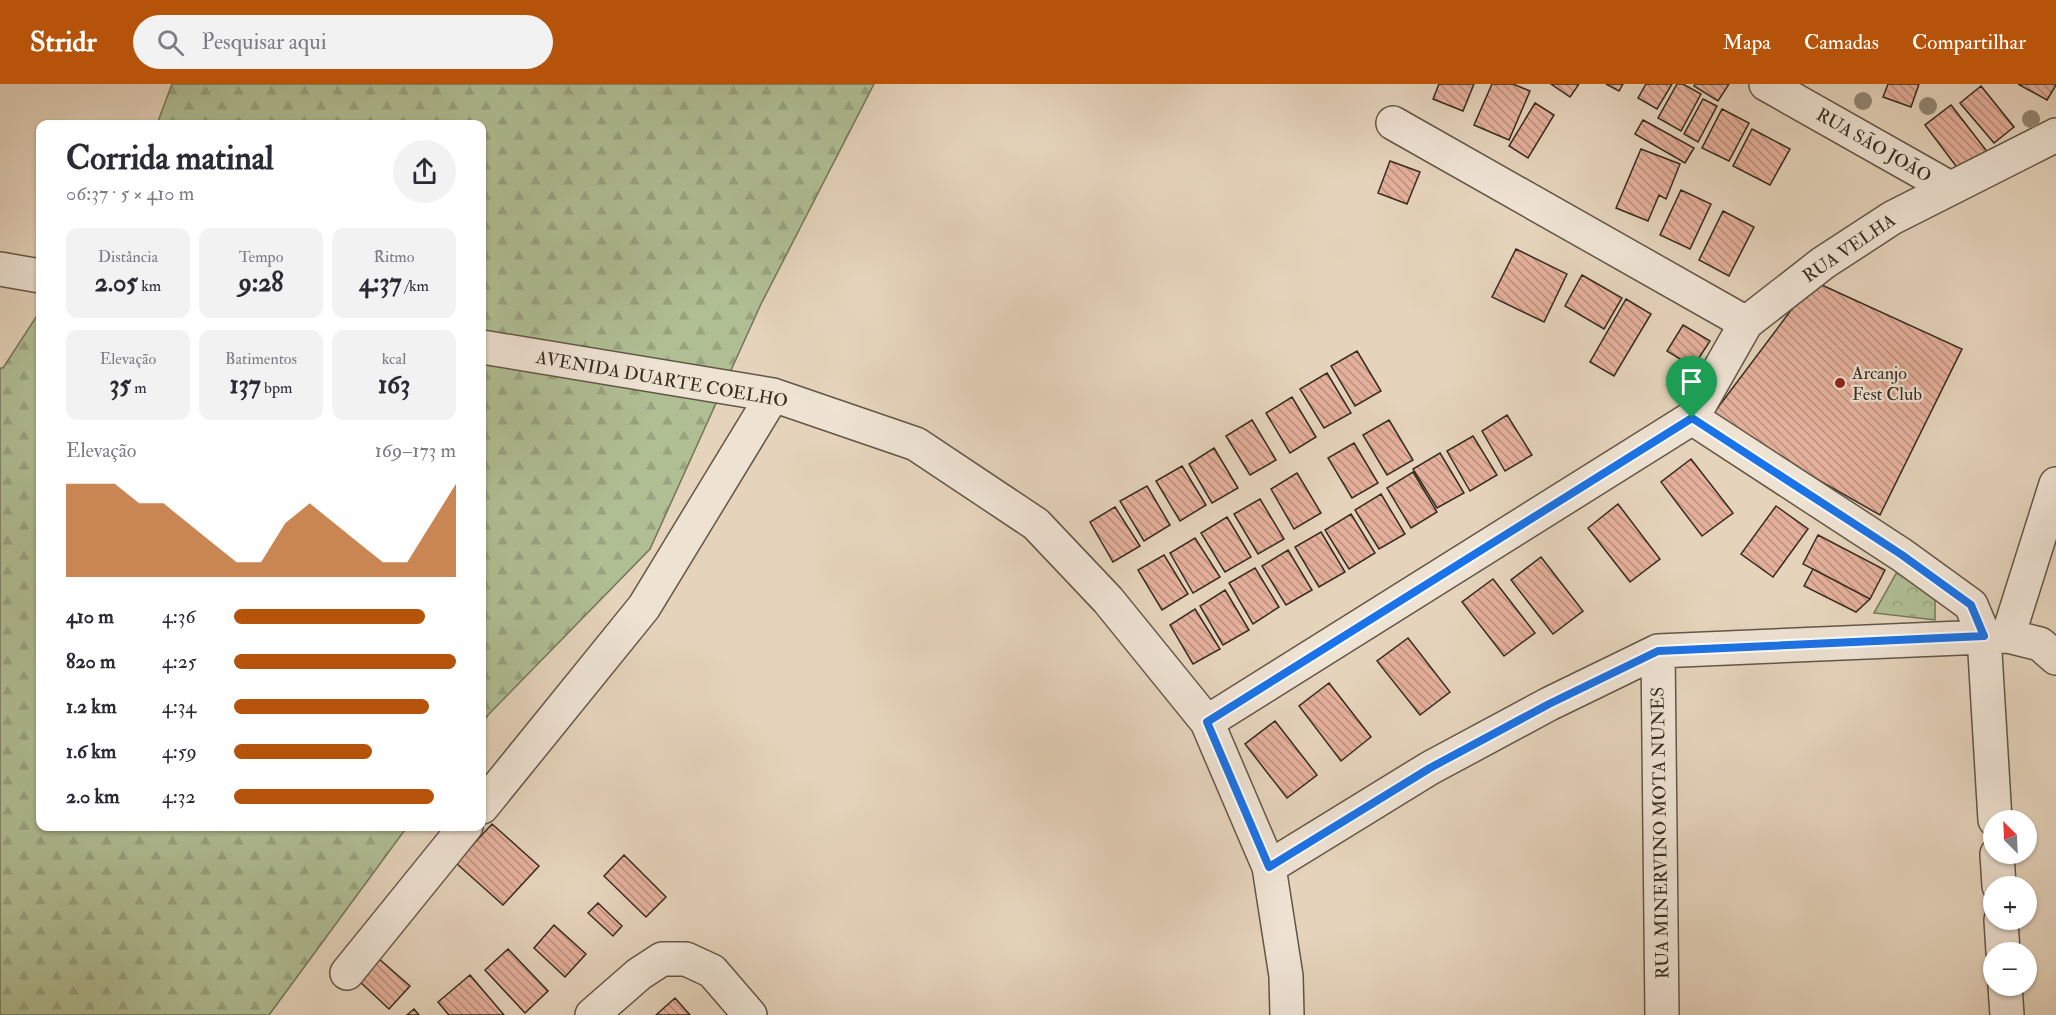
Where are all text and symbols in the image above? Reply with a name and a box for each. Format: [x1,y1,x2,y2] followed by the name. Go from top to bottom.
[133,15,553,69] search box
[30,25,97,60] text: Stridr
[154,26,187,59] icon: search
[202,28,327,56] text: Pesquisar aqui
[1723,29,1771,56] text: Mapa
[1804,29,1879,56] text: Camadas
[1912,29,2026,56] text: Compartilhar
[1812,103,1935,188] street label: RUA SÃO JOÃO
[66,138,274,179] text: Corrida matinal
[393,140,456,203] button: share
[66,181,194,206] text: 06:37 · 5 × 410 m
[1798,209,1901,288] street label: RUA VELHA
[98,247,158,267] text: Distância
[239,247,283,267] text: Tempo
[374,247,414,267] text: Ritmo
[95,267,138,299] text: 2.05
[238,267,284,299] text: 9:28
[359,267,401,299] text: 4:37
[138,276,161,296] text: km
[401,276,429,296] text: /km
[533,346,790,413] street label: AVENIDA DUARTE COELHO
[100,349,156,369] text: Elevação
[225,349,297,369] text: Batimentos
[382,349,406,369] text: kcal
[1666,356,1717,418] pin
[1851,362,1922,406] place label: Arcanjo Fest Club
[1675,365,1708,398] icon: arrive
[109,369,131,401] text: 35
[230,369,261,401] text: 137
[378,369,410,401] text: 163
[1833,376,1847,390] marker: Arcanjo Fest Club
[131,378,147,398] text: m
[261,378,292,398] text: bpm
[66,438,136,463] text: Elevação
[375,438,456,463] text: 169–173 m
[66,604,114,629] text: 410 m
[162,604,196,629] text: 4:36
[66,649,116,674] text: 820 m
[162,649,197,674] text: 4:25
[1646,687,1675,979] street label: RUA MINERVINO MOTA NUNES
[66,694,116,719] text: 1.2 km
[162,694,196,719] text: 4:34
[66,739,116,764] text: 1.6 km
[162,739,197,764] text: 4:59
[66,784,120,809] text: 2.0 km
[162,784,196,809] text: 4:32
[1983,810,2037,864] north arrow
[1983,810,2037,996] map controls
[1983,876,2037,930] button: +
[1983,942,2037,996] button: −

